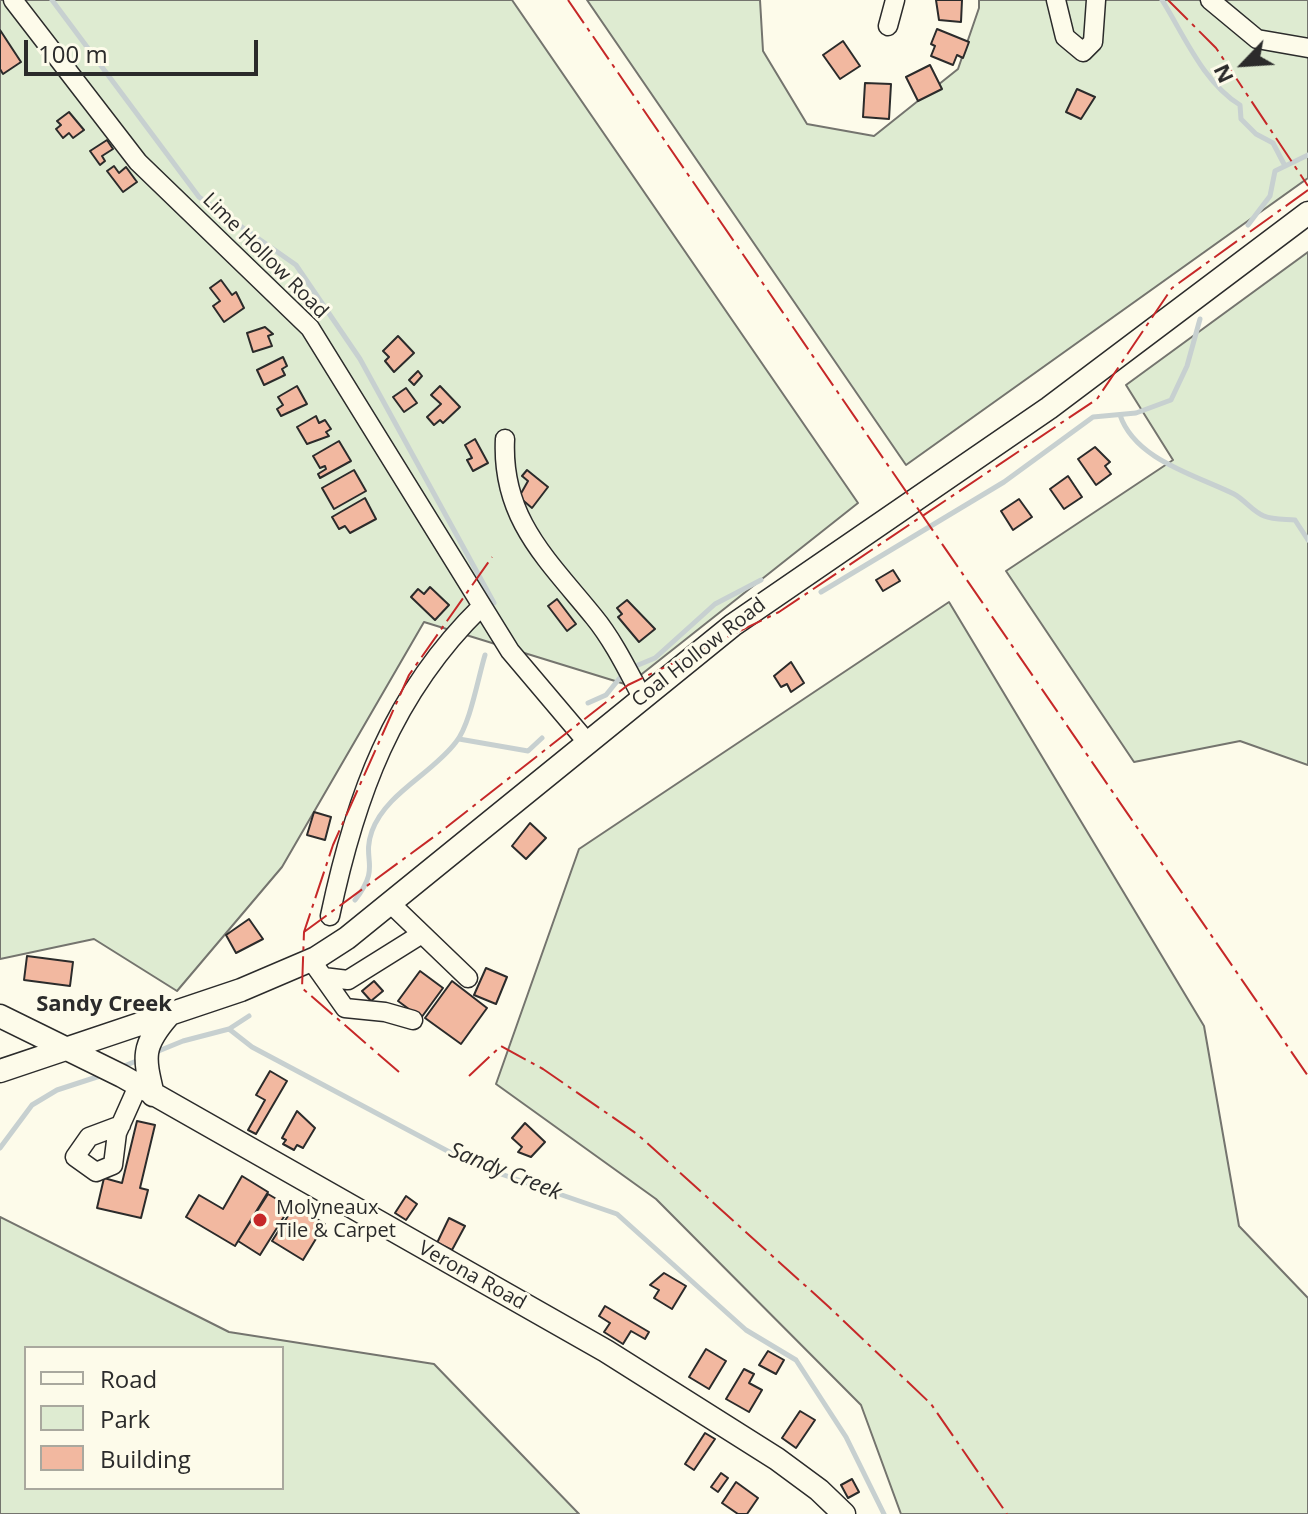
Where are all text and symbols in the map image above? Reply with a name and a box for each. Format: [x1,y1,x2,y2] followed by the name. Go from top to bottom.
[28,24,262,74] scale bar
[1204,24,1284,104] north arrow
[38,37,108,70] text: 100 m
[1205,60,1240,89] text: N
[197,188,333,324] street label: Lime Hollow Road
[627,593,771,713] street label: Coal Hollow Road
[36,992,172,1018] district label: Sandy Creek
[445,1137,565,1207] water label: Sandy Creek
[276,1196,396,1243] place label: Molyneaux Tile & Carpet
[251,1211,269,1229] marker: Molyneaux Tile & Carpet
[414,1236,530,1316] street label: Verona Road
[24,1346,284,1490] legend
[100,1362,157,1395] text: Road
[100,1402,150,1435] text: Park
[100,1442,191,1475] text: Building

